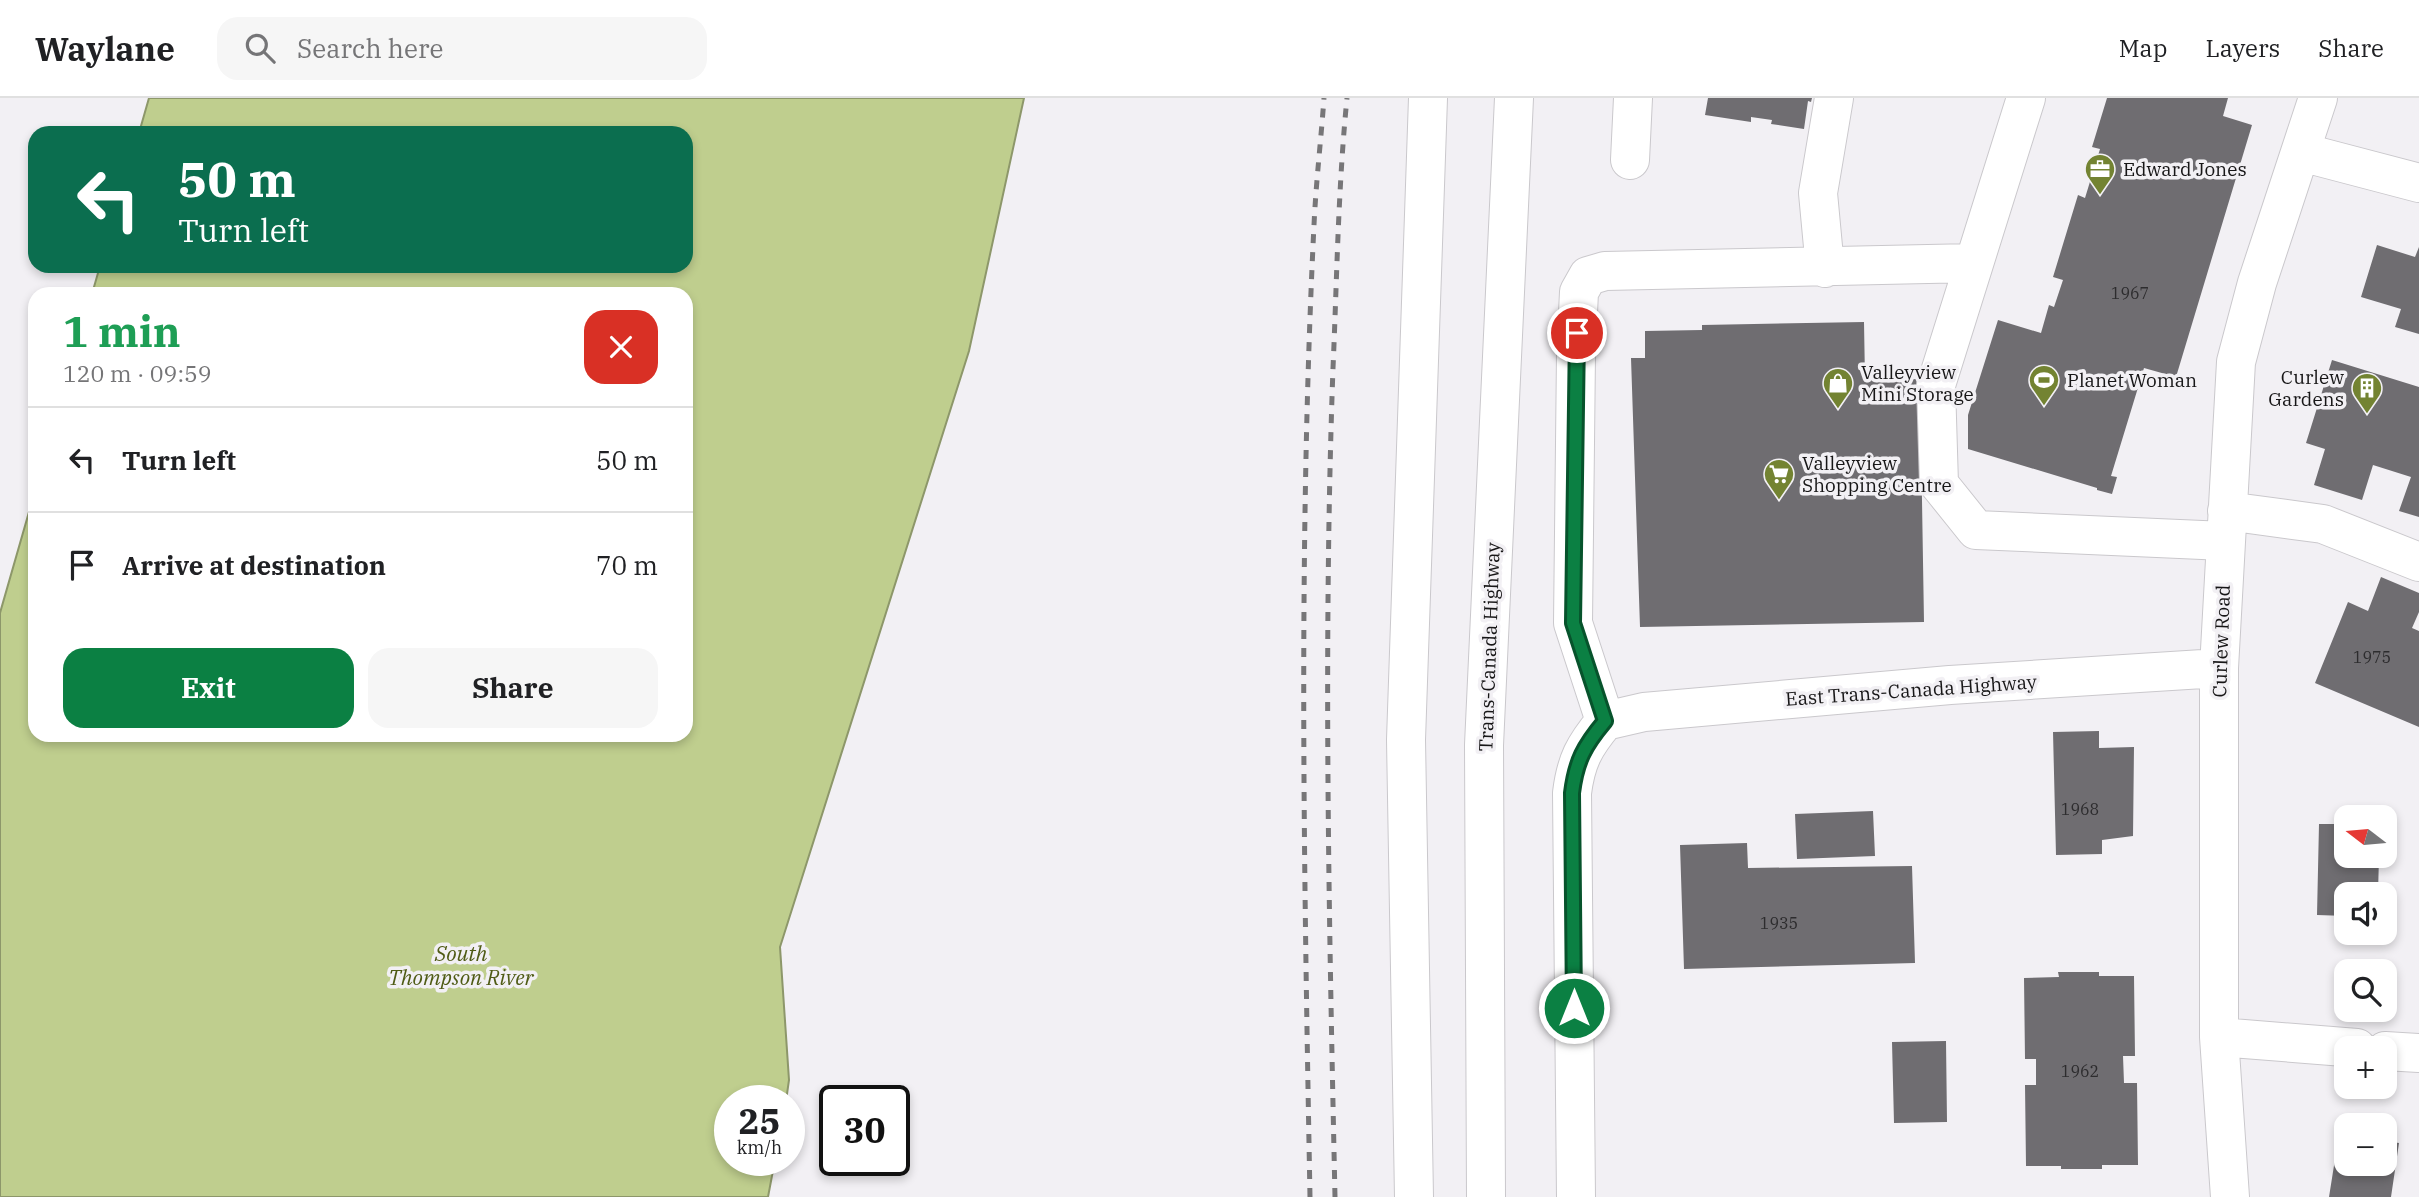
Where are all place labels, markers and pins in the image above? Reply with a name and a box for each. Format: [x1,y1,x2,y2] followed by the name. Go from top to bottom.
[2083,152,2117,196] office icon: Edward Jones
[2123,157,2247,181] place label: Edward Jones
[1547,303,1607,363] pin
[1861,360,1974,406] place label: Valleyview Mini Storage
[2027,363,2061,407] sports icon: Planet Woman
[2268,365,2344,411] place label: Curlew Gardens
[1821,366,1855,410] shop icon: Valleyview Mini Storage
[2067,368,2197,392] place label: Planet Woman
[2350,371,2384,415] building icon: Curlew Gardens
[1802,451,1952,497] place label: Valleyview Shopping Centre
[1762,457,1796,501] supermarket icon: Valleyview Shopping Centre

